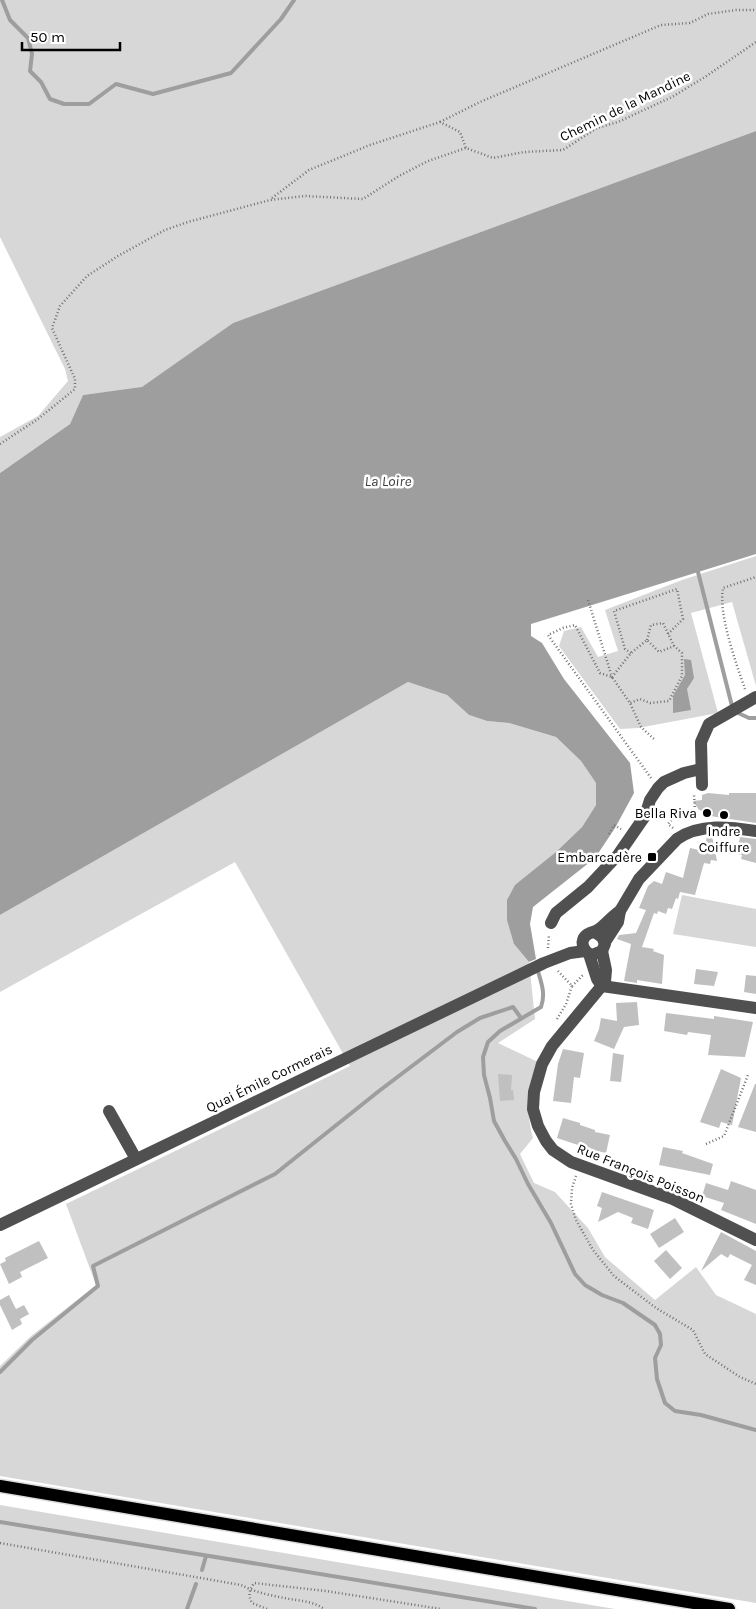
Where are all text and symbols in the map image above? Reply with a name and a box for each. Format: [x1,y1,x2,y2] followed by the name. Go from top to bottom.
[22,20,120,52] scale bar
[30,28,65,46] text: 50 m
[557,67,693,145] street label: Chemin de la Mandine
[365,472,411,490] water label: La Loire
[635,805,697,822] place label: Bella Riva
[701,807,713,819] marker: Bella Riva
[718,809,730,821] marker: Indre Coiffure
[699,823,749,856] place label: Indre Coiffure
[557,849,642,866] place label: Embarcadère
[646,851,658,863] marker: Embarcadère
[203,1040,335,1116] street label: Quai Émile Cormerais
[574,1140,707,1207] street label: Rue François Poisson

